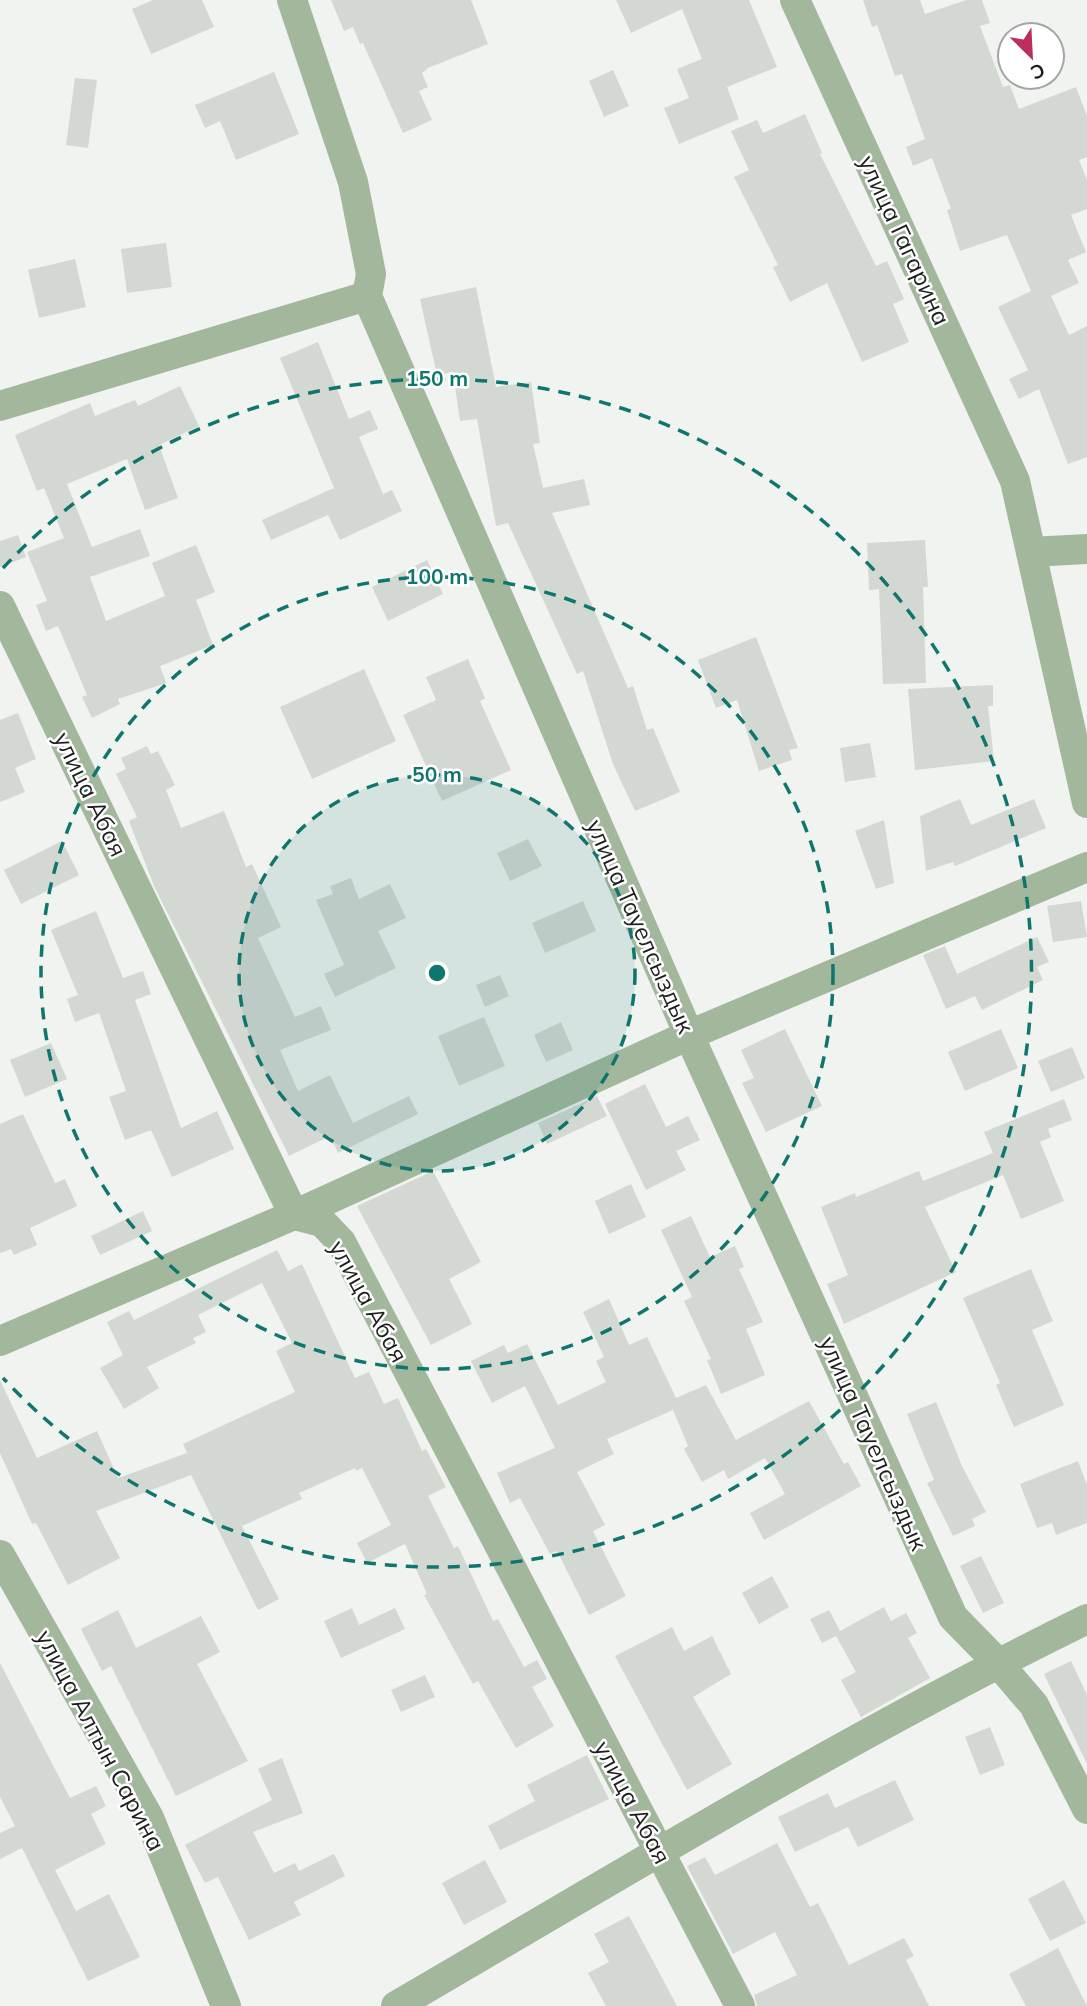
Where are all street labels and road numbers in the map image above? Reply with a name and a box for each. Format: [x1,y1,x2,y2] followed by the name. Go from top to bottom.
[852,150,958,330] street label: улица Гагарина
[48,727,134,861] street label: улица Абая
[580,814,702,1038] street label: улица Тауелсыздык
[323,1235,415,1367] street label: улица Абая
[813,1331,935,1555] street label: улица Тауелсыздык
[30,1624,172,1856] street label: улица Алтын Сарина
[588,1735,678,1869] street label: улица Абая

